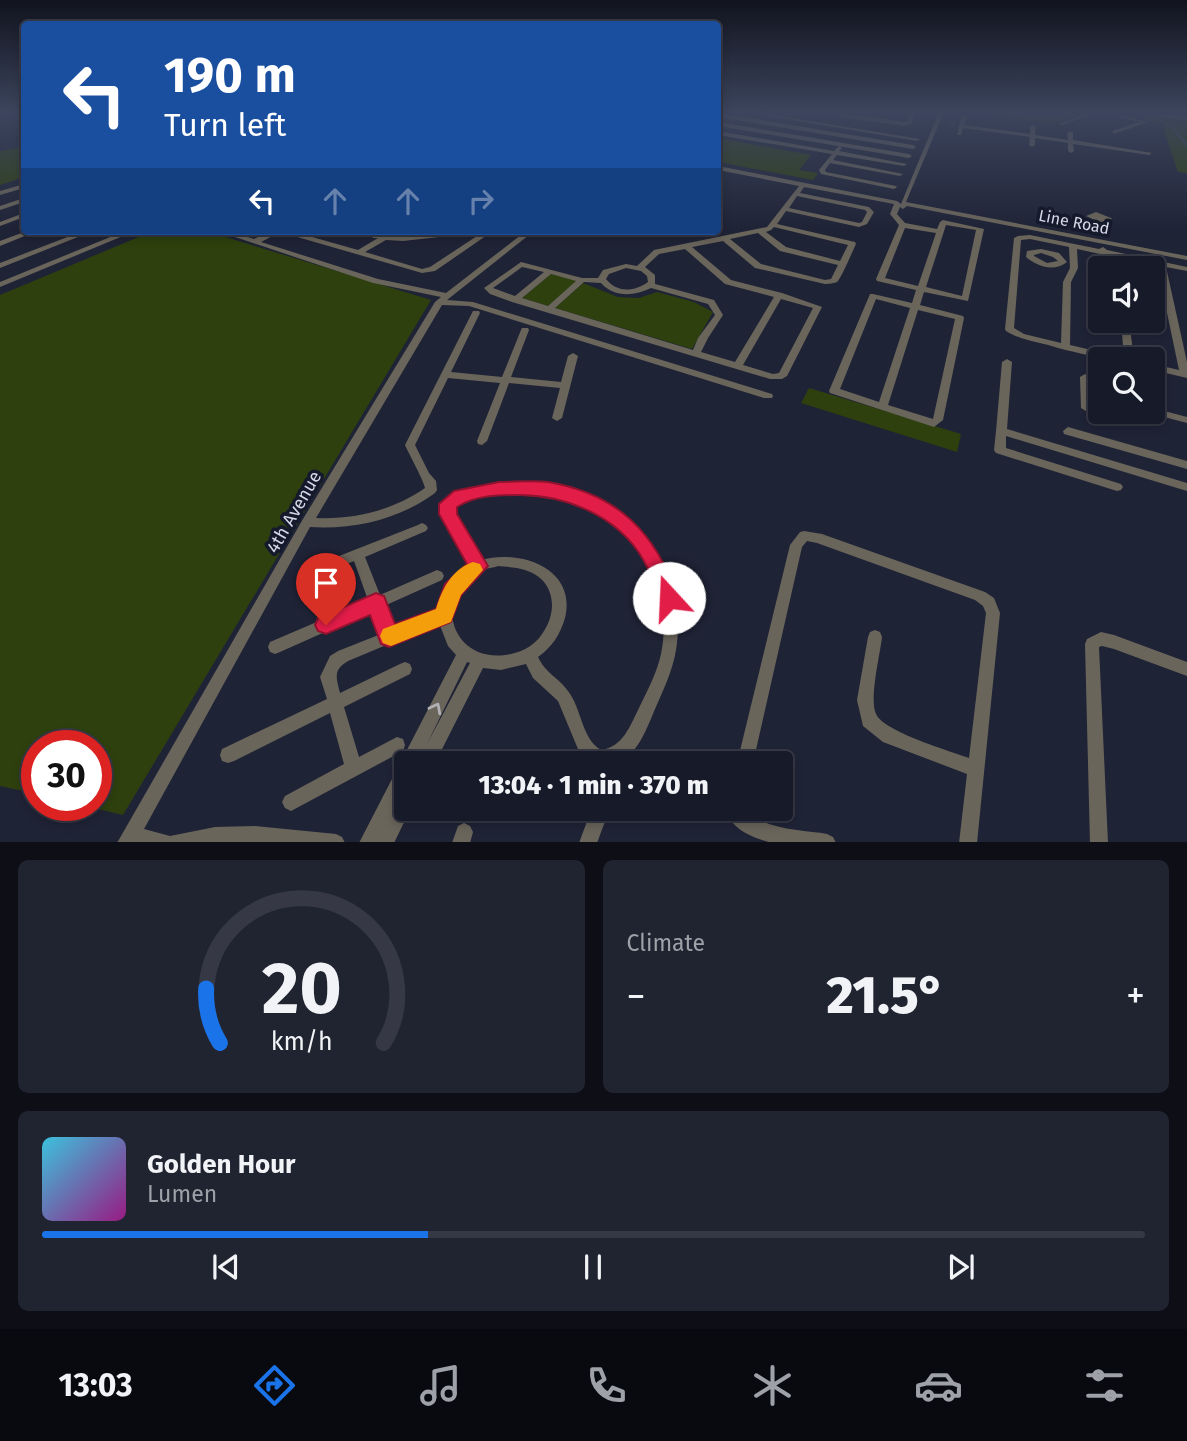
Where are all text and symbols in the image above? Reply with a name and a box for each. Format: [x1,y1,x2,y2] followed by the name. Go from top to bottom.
[164,46,296,105] text: 190 m
[49,49,140,140] icon: left
[164,106,286,144] text: Turn left
[243,182,281,220] icon: left
[316,182,354,220] icon: ahead
[389,182,427,220] icon: ahead
[462,182,500,220] icon: right
[1037,206,1111,238] street label: Line Road
[1088,256,1165,424] map controls
[1088,256,1165,333] button: sound
[1088,347,1165,424] button: search
[262,467,326,557] street label: 4th Avenue
[296,553,356,625] pin
[632,561,706,635] position arrow
[307,564,345,602] icon: arrive
[428,703,442,715] one-way arrow
[21,730,112,821] speed limit sign: 30
[478,770,709,801] text: 13:04 · 1 min · 370 m
[627,929,705,957] text: Climate
[261,945,341,1032] text: 20
[826,964,945,1027] text: 21.5°
[627,973,646,1019] text: −
[1126,973,1145,1019] text: +
[270,1026,332,1056] text: km/h
[147,1149,295,1180] text: Golden Hour
[147,1180,217,1208] text: Lumen
[207,1248,245,1286] icon: previous
[574,1248,612,1286] icon: pause
[942,1248,980,1286] icon: next
[250,1361,299,1410] icon: directions
[416,1361,465,1410] icon: music
[582,1361,631,1410] icon: phone
[748,1361,797,1410] icon: climate
[914,1361,963,1410] icon: car
[1080,1361,1129,1410] icon: filters
[58,1366,133,1404] text: 13:03

